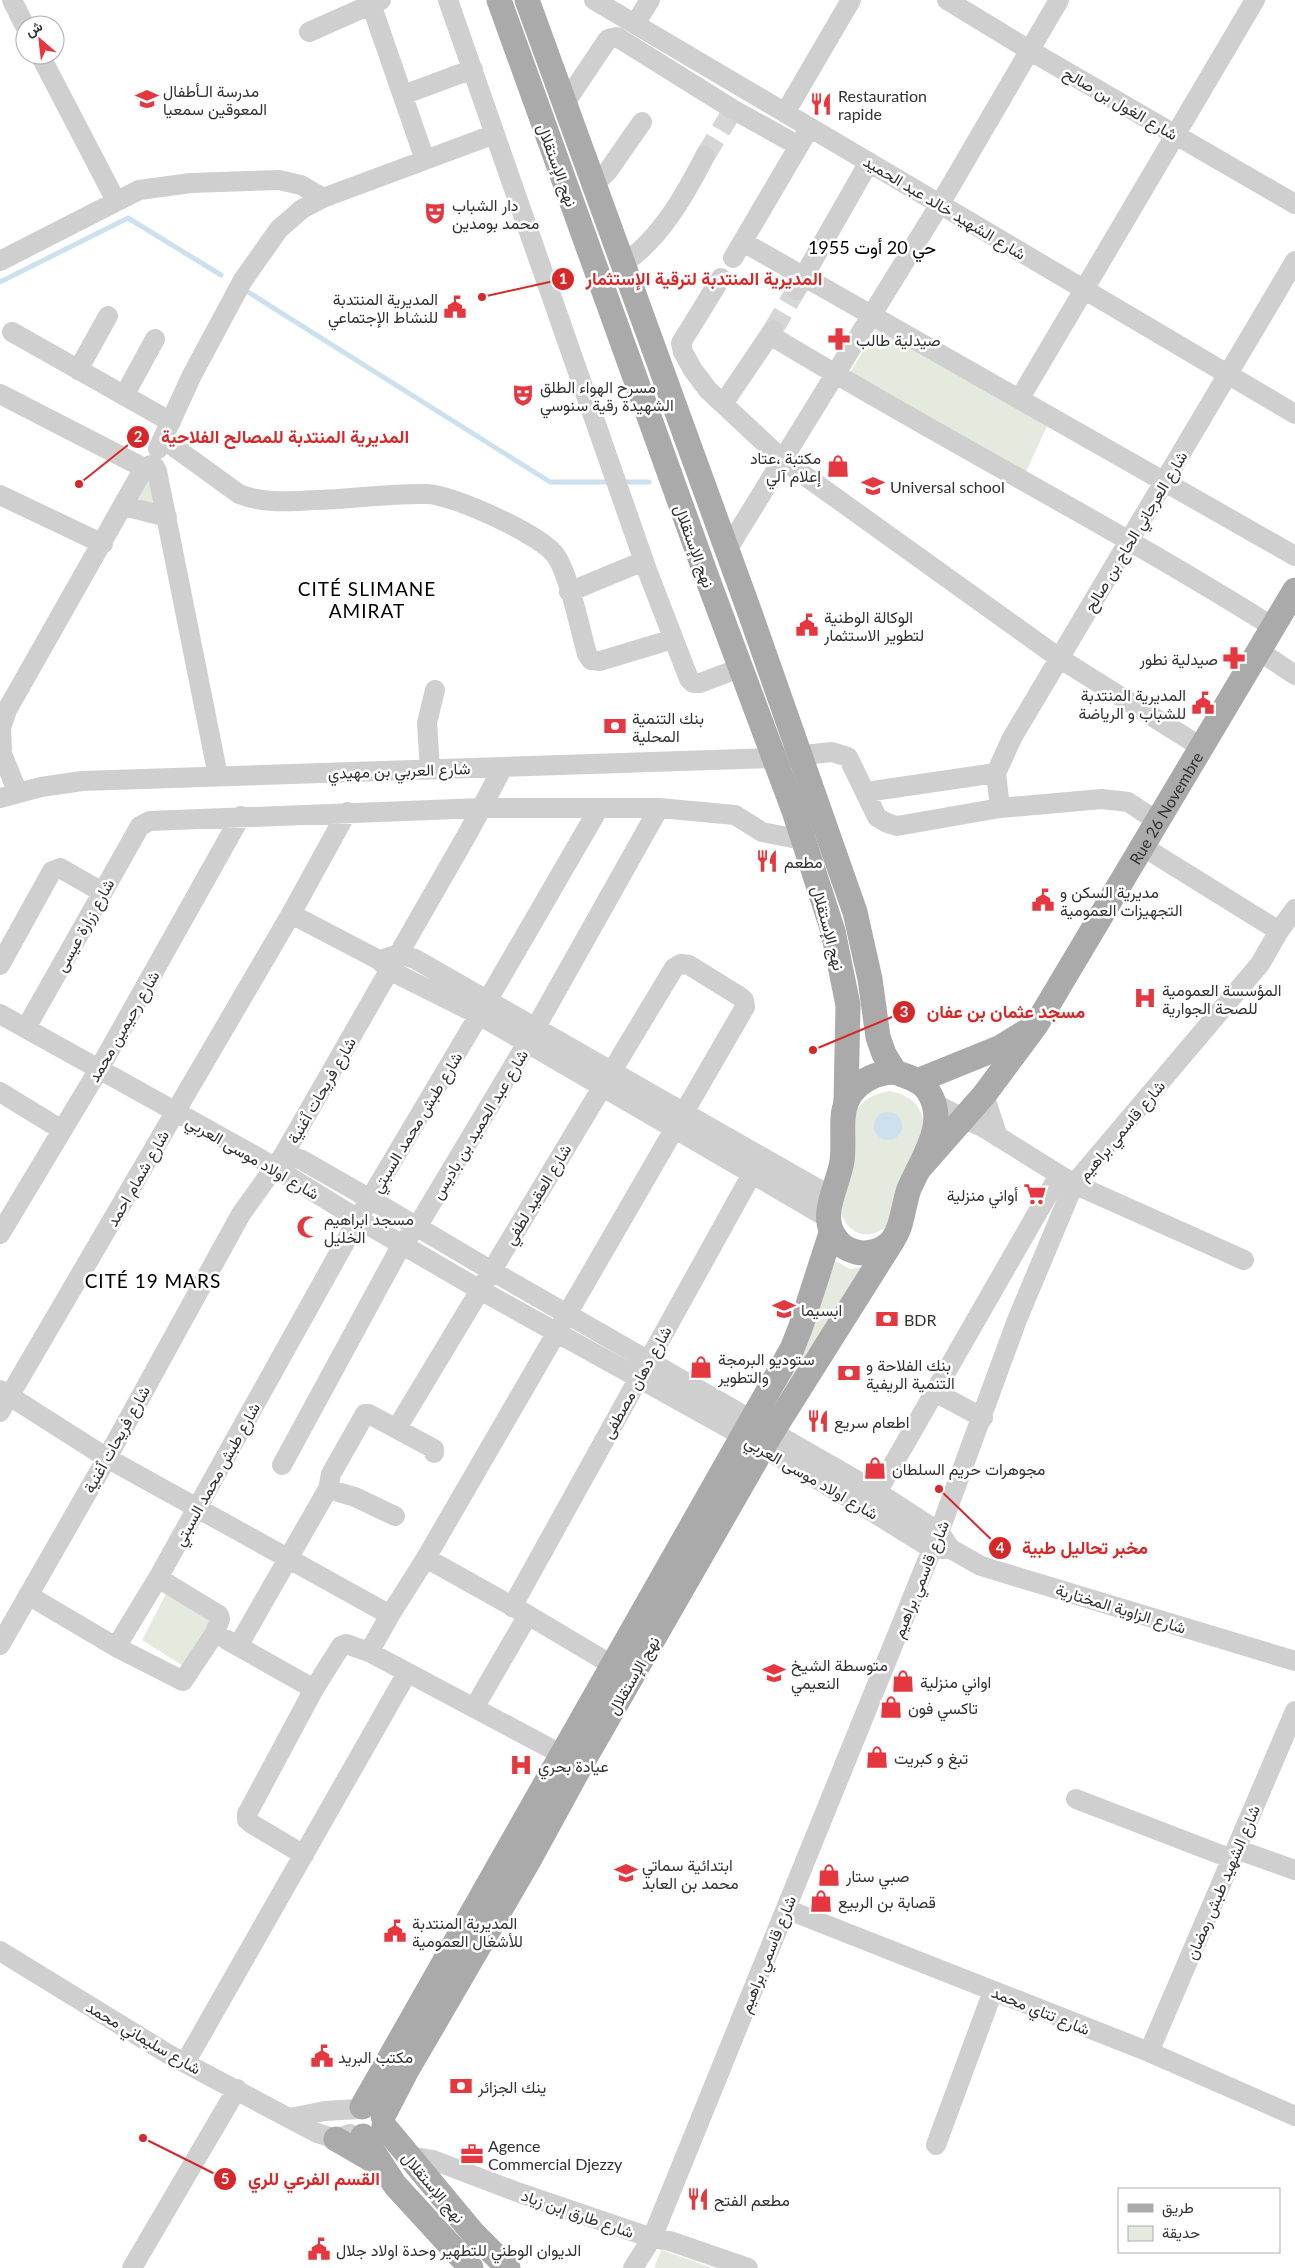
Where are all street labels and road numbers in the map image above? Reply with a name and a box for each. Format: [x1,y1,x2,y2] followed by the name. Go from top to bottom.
[1059,63,1182,146] street label: شارع الغول بن صالح
[531,121,582,210] street label: نهج الإستقلال
[859,151,1030,266] street label: شارع الشهيد خالد عبد الحميد
[1079,447,1195,617] street label: شارع العرجاني الحاج بن صالح
[668,502,719,591] street label: نهج الإستقلال
[1125,748,1206,867] street label: Rue 26 Novembre
[327,758,471,787] street label: شارع العربي بن مهيدي
[51,875,120,976] street label: شارع زرارة عيسى
[806,884,849,973] street label: نهج الإستقلال
[83,967,165,1087] street label: شارع رحيمين محمد
[283,1034,362,1148] street label: شارع فريحات ٱغنية
[427,1046,534,1204] street label: شارع عبد الحميد بن باديس
[366,1048,470,1198] street label: شارع طبش محمد السبتي
[1074,1076,1172,1187] street label: شارع قاسمي براهيم
[181,1111,323,1207] street label: شارع اولاد موسى العربي
[102,1126,175,1231] street label: شارع شمام احمد
[500,1140,579,1250] street label: شارع العقيد لطفي
[597,1322,677,1443] street label: شارع دهان مصطفى
[79,1382,156,1497] street label: شارع فريحات ٱغنية
[169,1399,268,1551] street label: شارع طبش محمد السبتي
[740,1431,882,1527] street label: شارع اولاد موسى العربي
[888,1518,957,1642] street label: شارع قاسمي براهيم
[1053,1579,1188,1640] street label: شارع الزاوية المختارية
[603,1633,666,1719] street label: نهج الإستقلال
[1181,1802,1266,1963] street label: شارع الشهيد طبش رمضان
[735,1893,804,2017] street label: شارع قاسمي براهيم
[987,1982,1093,2043] street label: شارع تتاي محمد
[81,1996,205,2082] street label: شارع سليماني محمد
[396,2148,469,2228] street label: نهج الإستقلال
[518,2185,637,2244] street label: شارع طارق إبن زياد

